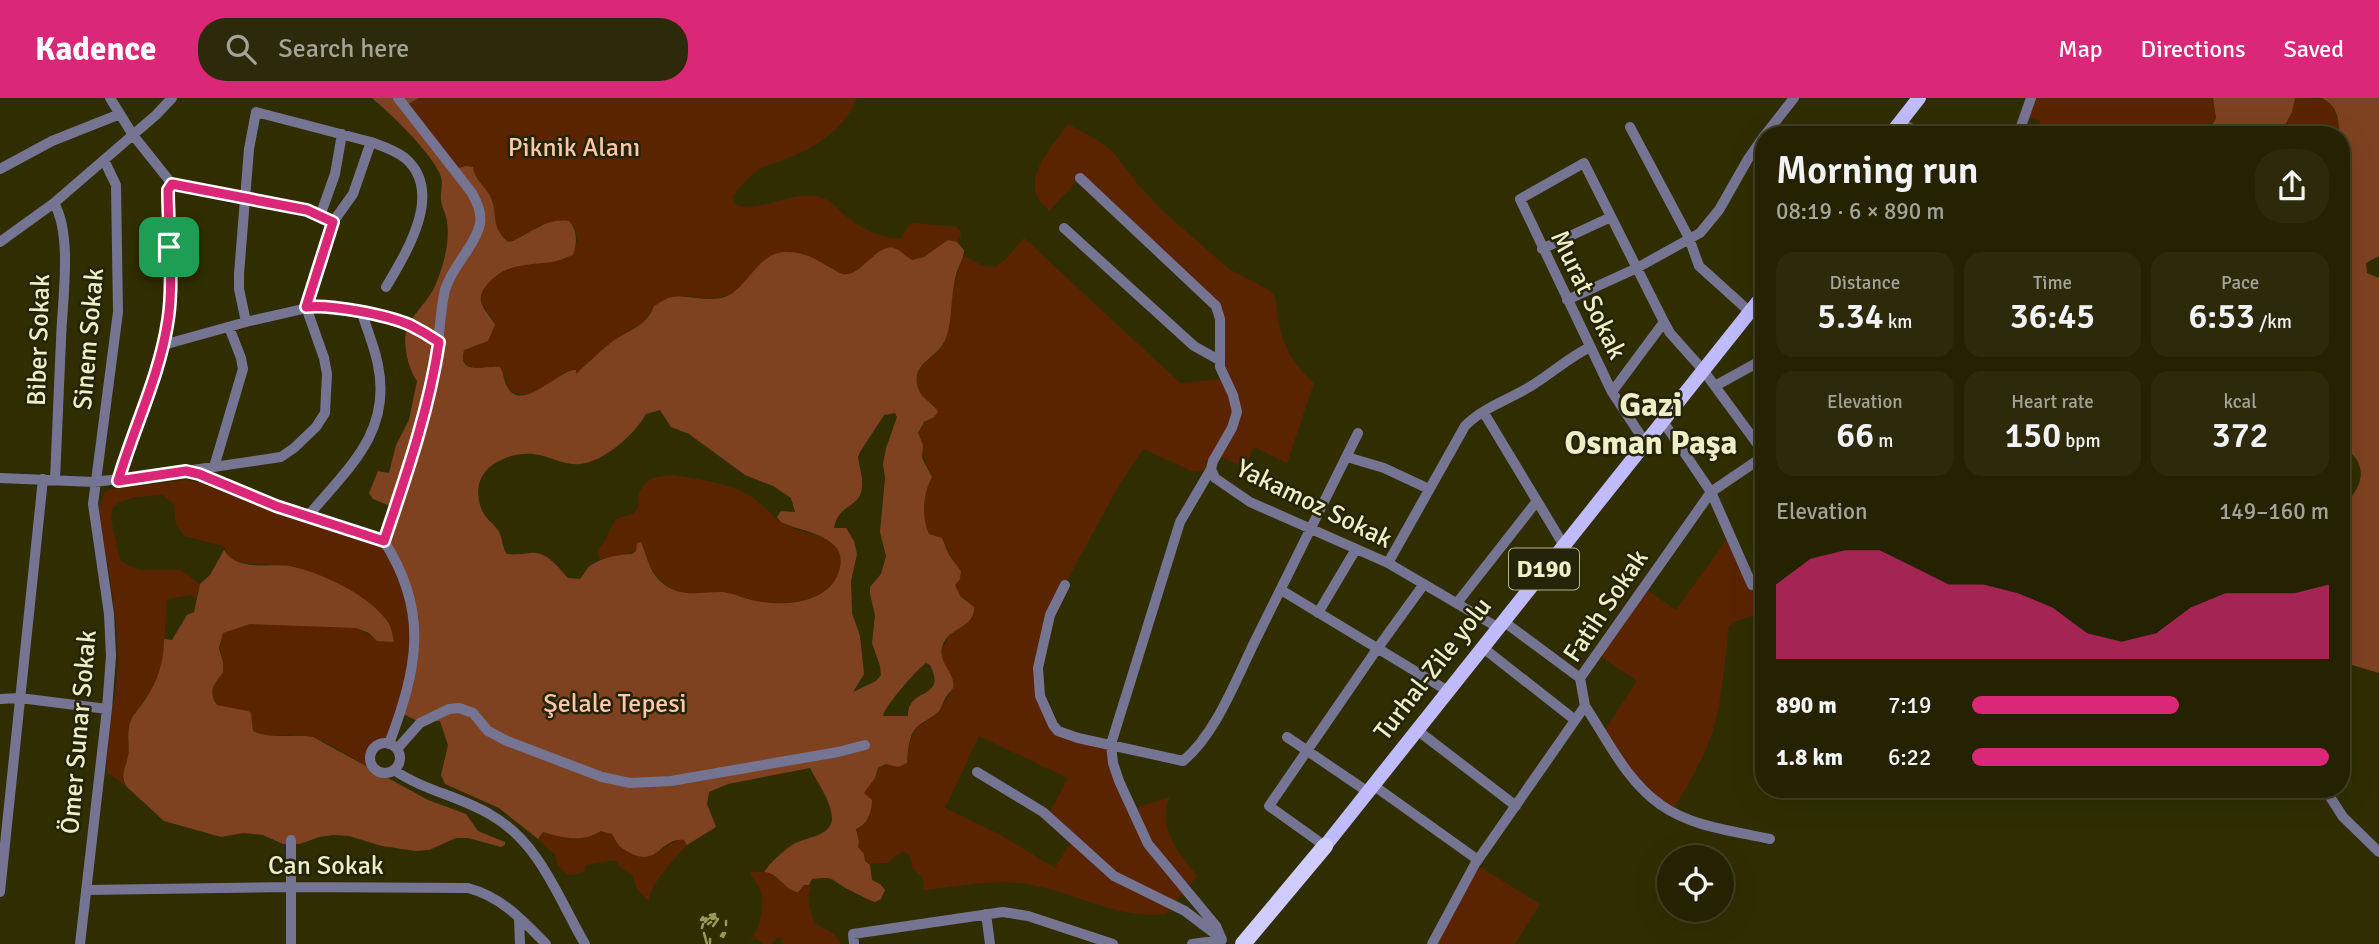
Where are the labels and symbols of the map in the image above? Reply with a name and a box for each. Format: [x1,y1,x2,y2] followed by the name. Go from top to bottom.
[508,132,640,164] park label: Piknik Alanı
[139,217,199,277] pin
[1543,225,1633,365] street label: Murat Sokak
[67,267,111,411] street label: Sinem Sokak
[21,273,57,407] street label: Biber Sokak
[1565,385,1737,464] district label: Gazi Osman Paşa
[1231,452,1397,556] street label: Yakamoz Sokak
[1557,544,1655,668] street label: Fatih Sokak
[1509,548,1579,590] road number: D190
[1367,591,1499,747] street label: Turhal-Zile yolu
[54,629,104,835] street label: Ömer Sunar Sokak
[543,688,687,720] park label: Şelale Tepesi
[268,850,384,882] street label: Can Sokak

